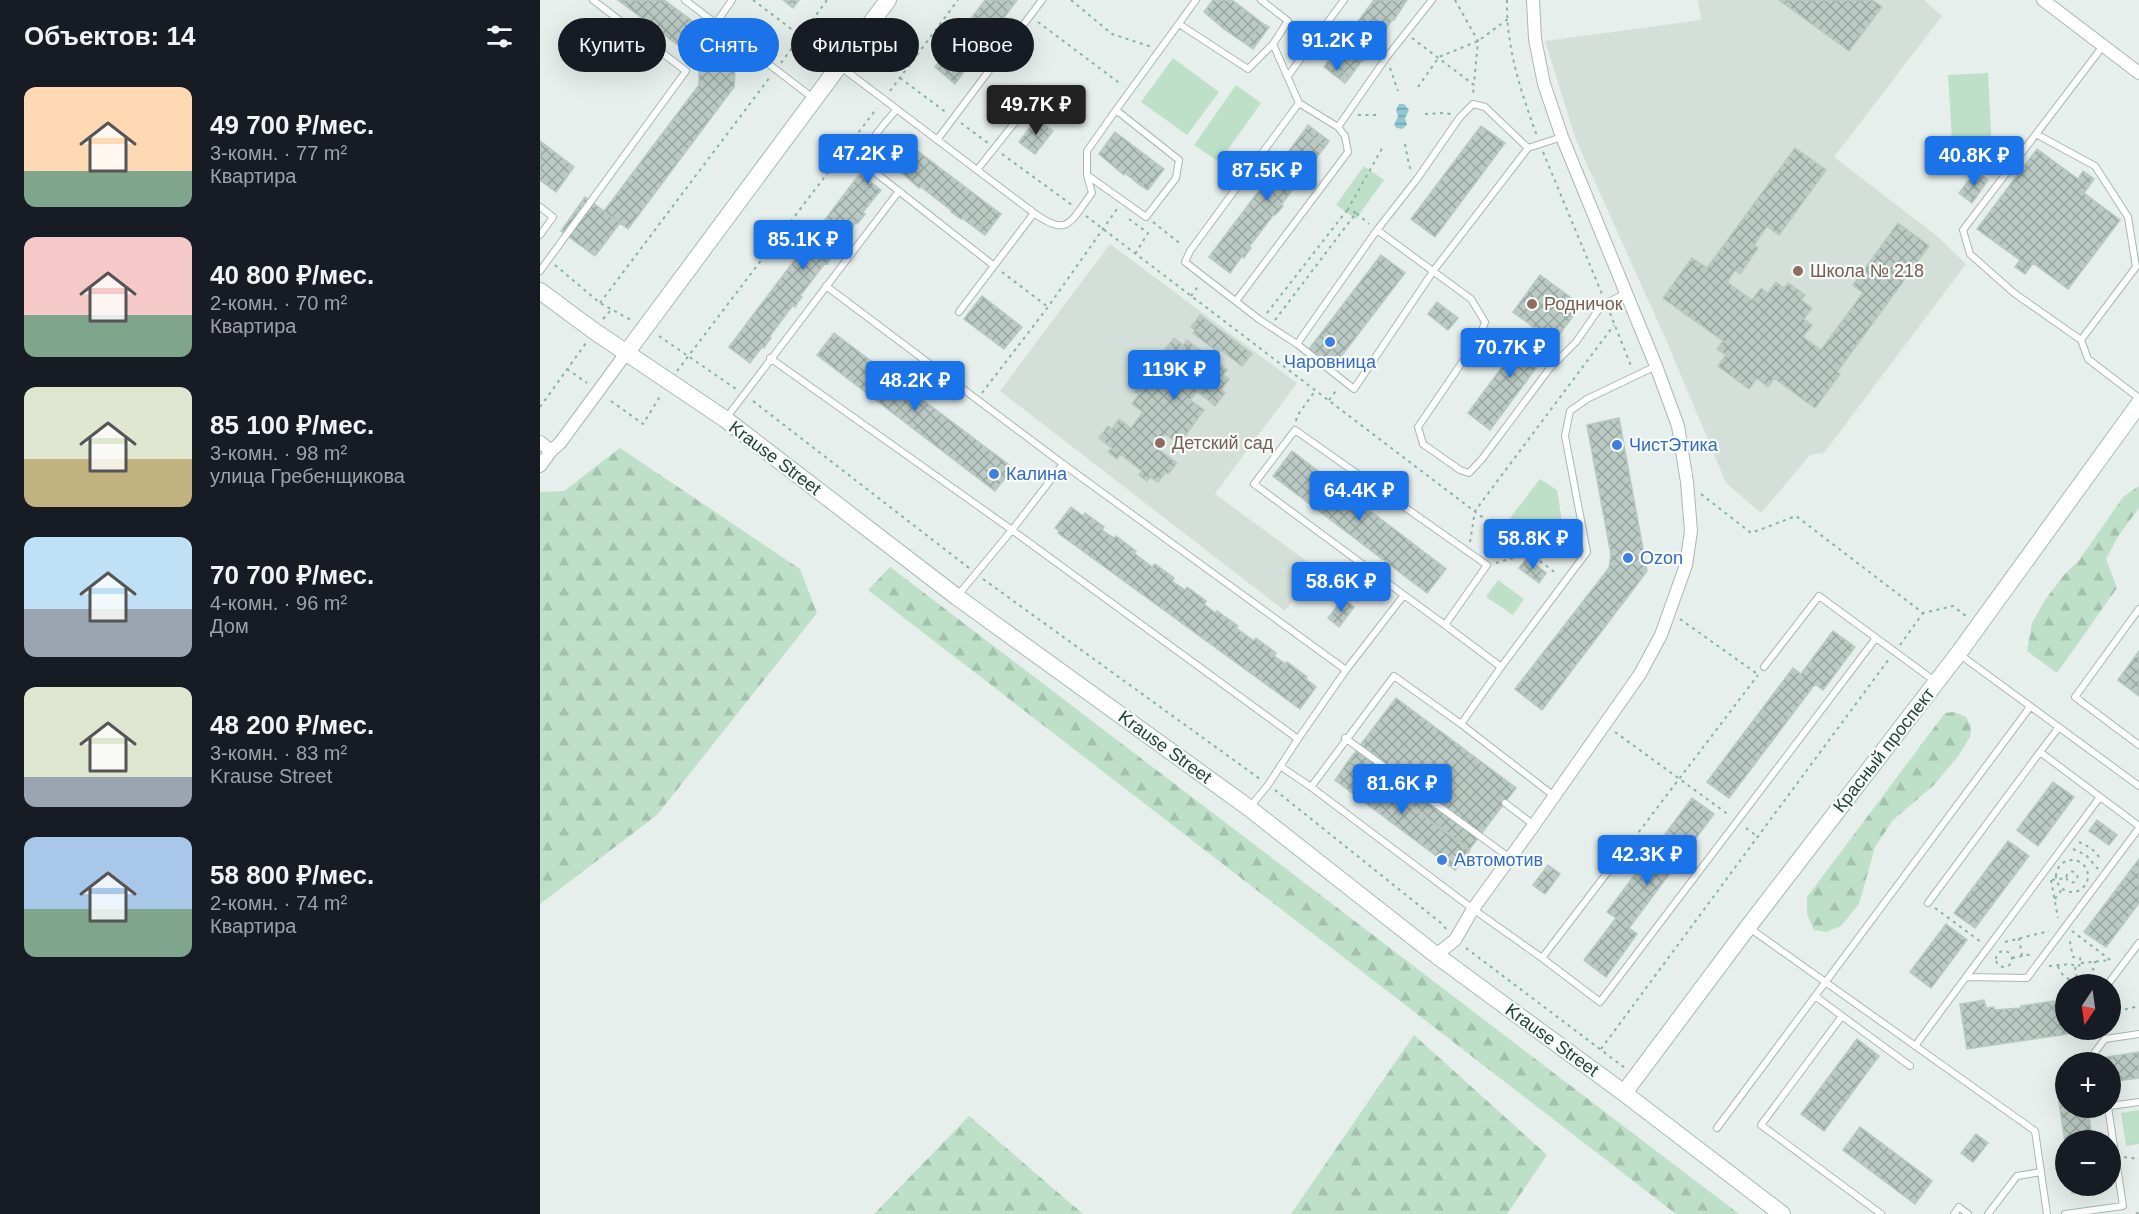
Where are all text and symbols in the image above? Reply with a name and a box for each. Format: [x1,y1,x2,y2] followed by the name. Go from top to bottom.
[558,18,666,72] chip: Купить
[678,18,779,72] chip: Снять
[791,18,919,72] chip: Фильтры
[931,18,1034,72] chip: Новое
[483,20,516,53] icon: filters
[24,21,195,51] text: Объектов: 14
[1282,21,1392,72] pin: 91.2K ₽
[1302,29,1372,51] text: 91.2K ₽
[981,85,1091,136] pin: 49.7K ₽
[1001,93,1071,115] text: 49.7K ₽
[210,110,374,140] text: 49 700 ₽/мес.
[72,111,144,183] icon: home
[813,134,923,185] pin: 47.2K ₽
[1919,136,2029,187] pin: 40.8K ₽
[210,142,347,164] text: 3-комн. · 77 m²
[833,142,903,164] text: 47.2K ₽
[1939,144,2009,166] text: 40.8K ₽
[1212,151,1322,202] pin: 87.5K ₽
[1232,159,1302,181] text: 87.5K ₽
[210,165,296,187] text: Квартира
[748,220,858,271] pin: 85.1K ₽
[768,228,838,250] text: 85.1K ₽
[210,260,374,290] text: 40 800 ₽/мес.
[72,261,144,333] icon: home
[1810,261,1924,281] place label: Школа № 218
[1791,264,1805,278] marker: Школа № 218
[210,292,347,314] text: 2-комн. · 70 m²
[1544,294,1623,314] place label: Родничок
[1525,297,1539,311] marker: Родничок
[210,315,296,337] text: Квартира
[1455,328,1565,379] pin: 70.7K ₽
[1323,335,1337,349] marker: Чаровница
[1475,336,1545,358] text: 70.7K ₽
[1125,350,1223,401] pin: 119K ₽
[1284,352,1377,372] place label: Чаровница
[1142,358,1206,380] text: 119K ₽
[860,361,970,412] pin: 48.2K ₽
[880,369,950,391] text: 48.2K ₽
[210,410,374,440] text: 85 100 ₽/мес.
[72,411,144,483] icon: home
[725,417,825,499] street label: Krause Street
[1172,433,1274,453] place label: Детский сад
[1629,435,1719,455] place label: ЧистЭтика
[1153,436,1167,450] marker: Детский сад
[1610,438,1624,452] marker: ЧистЭтика
[210,442,347,464] text: 3-комн. · 98 m²
[1006,464,1068,484] place label: Калина
[210,465,405,487] text: улица Гребенщикова
[987,467,1001,481] marker: Калина
[1304,471,1414,522] pin: 64.4K ₽
[1324,479,1394,501] text: 64.4K ₽
[1478,519,1588,570] pin: 58.8K ₽
[1498,527,1568,549] text: 58.8K ₽
[1640,548,1683,568] place label: Ozon
[1621,551,1635,565] marker: Ozon
[210,560,374,590] text: 70 700 ₽/мес.
[72,561,144,633] icon: home
[1286,562,1396,613] pin: 58.6K ₽
[1306,570,1376,592] text: 58.6K ₽
[210,592,347,614] text: 4-комн. · 96 m²
[210,615,249,637] text: Дом
[1829,684,1939,816] street label: Красный проспект
[1115,707,1215,787] street label: Krause Street
[210,710,374,740] text: 48 200 ₽/мес.
[72,711,144,783] icon: home
[210,742,347,764] text: 3-комн. · 83 m²
[1347,764,1457,815] pin: 81.6K ₽
[210,765,332,787] text: Krause Street
[1367,772,1437,794] text: 81.6K ₽
[1592,835,1702,886] pin: 42.3K ₽
[1612,843,1682,865] text: 42.3K ₽
[1454,850,1543,870] place label: Автомотив
[1435,853,1449,867] marker: Автомотив
[210,860,374,890] text: 58 800 ₽/мес.
[72,861,144,933] icon: home
[210,892,347,914] text: 2-комн. · 74 m²
[210,915,296,937] text: Квартира
[2055,974,2121,1040] north arrow
[2055,974,2121,1196] map controls
[1502,1000,1602,1080] street label: Krause Street
[2055,1052,2121,1118] button: +
[2055,1130,2121,1196] button: −

